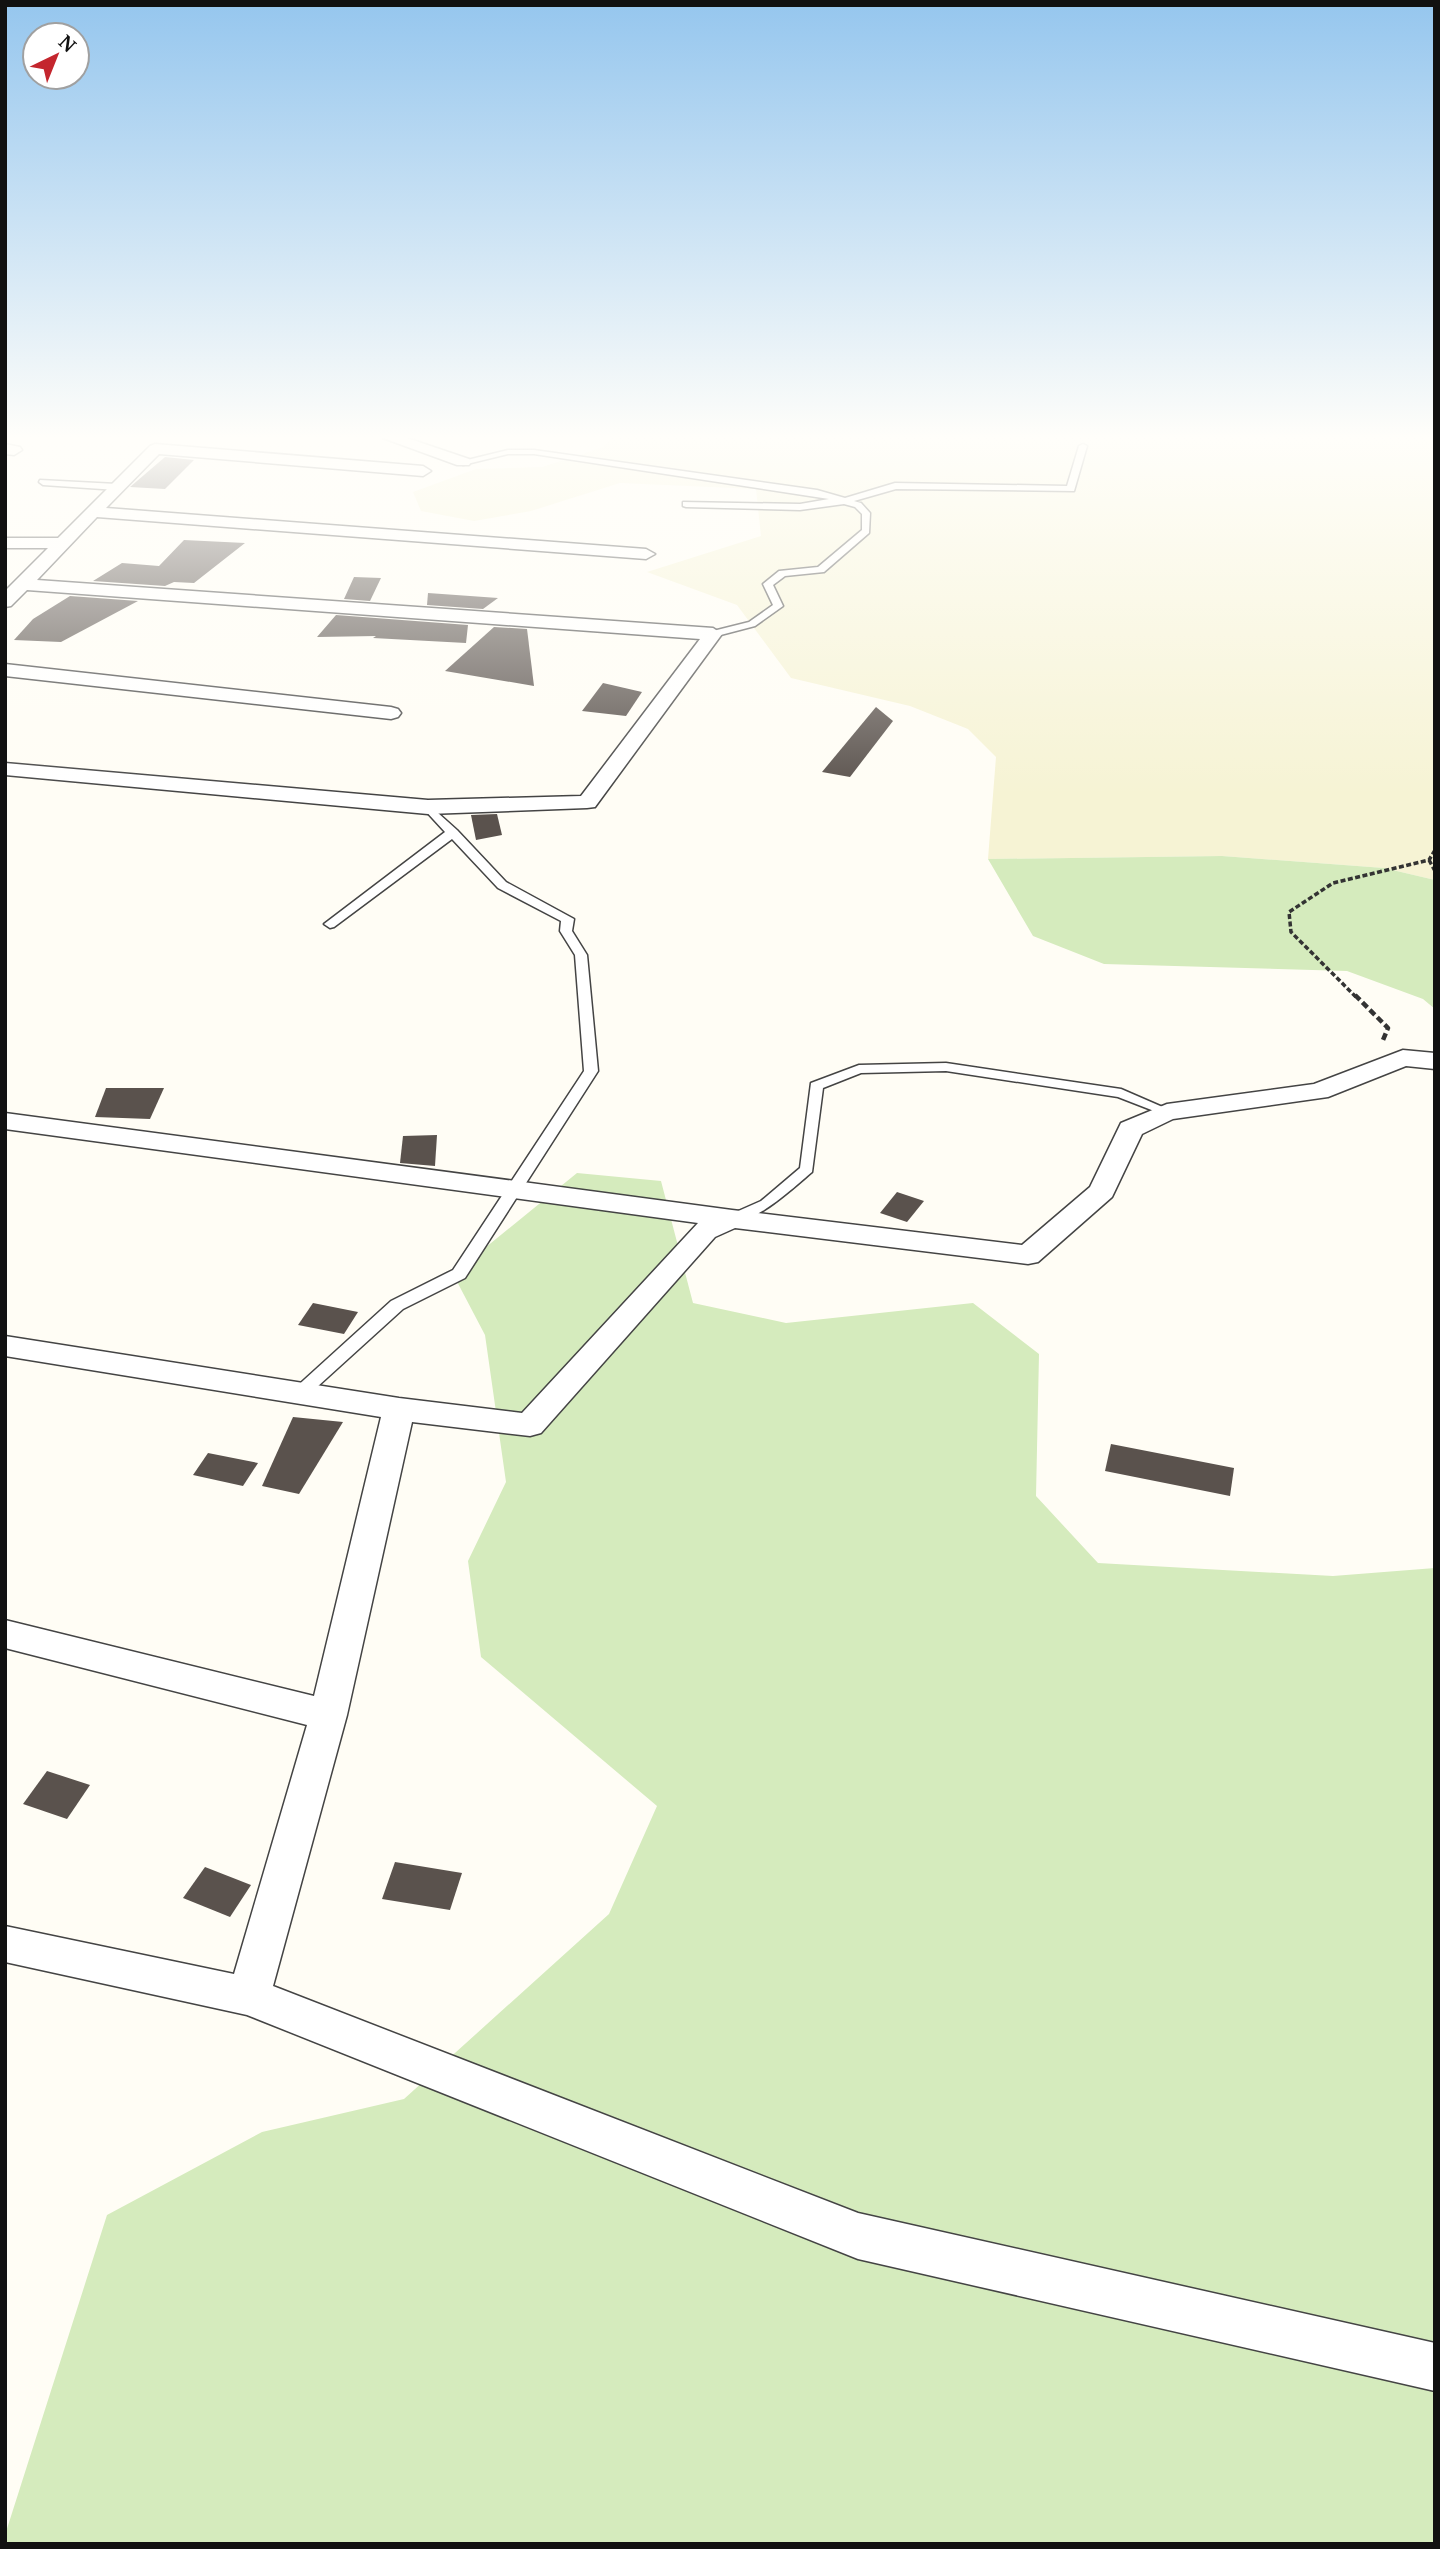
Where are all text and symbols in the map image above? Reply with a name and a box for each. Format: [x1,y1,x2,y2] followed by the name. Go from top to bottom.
[21,21,91,91] north arrow
[53,29,82,58] text: N

